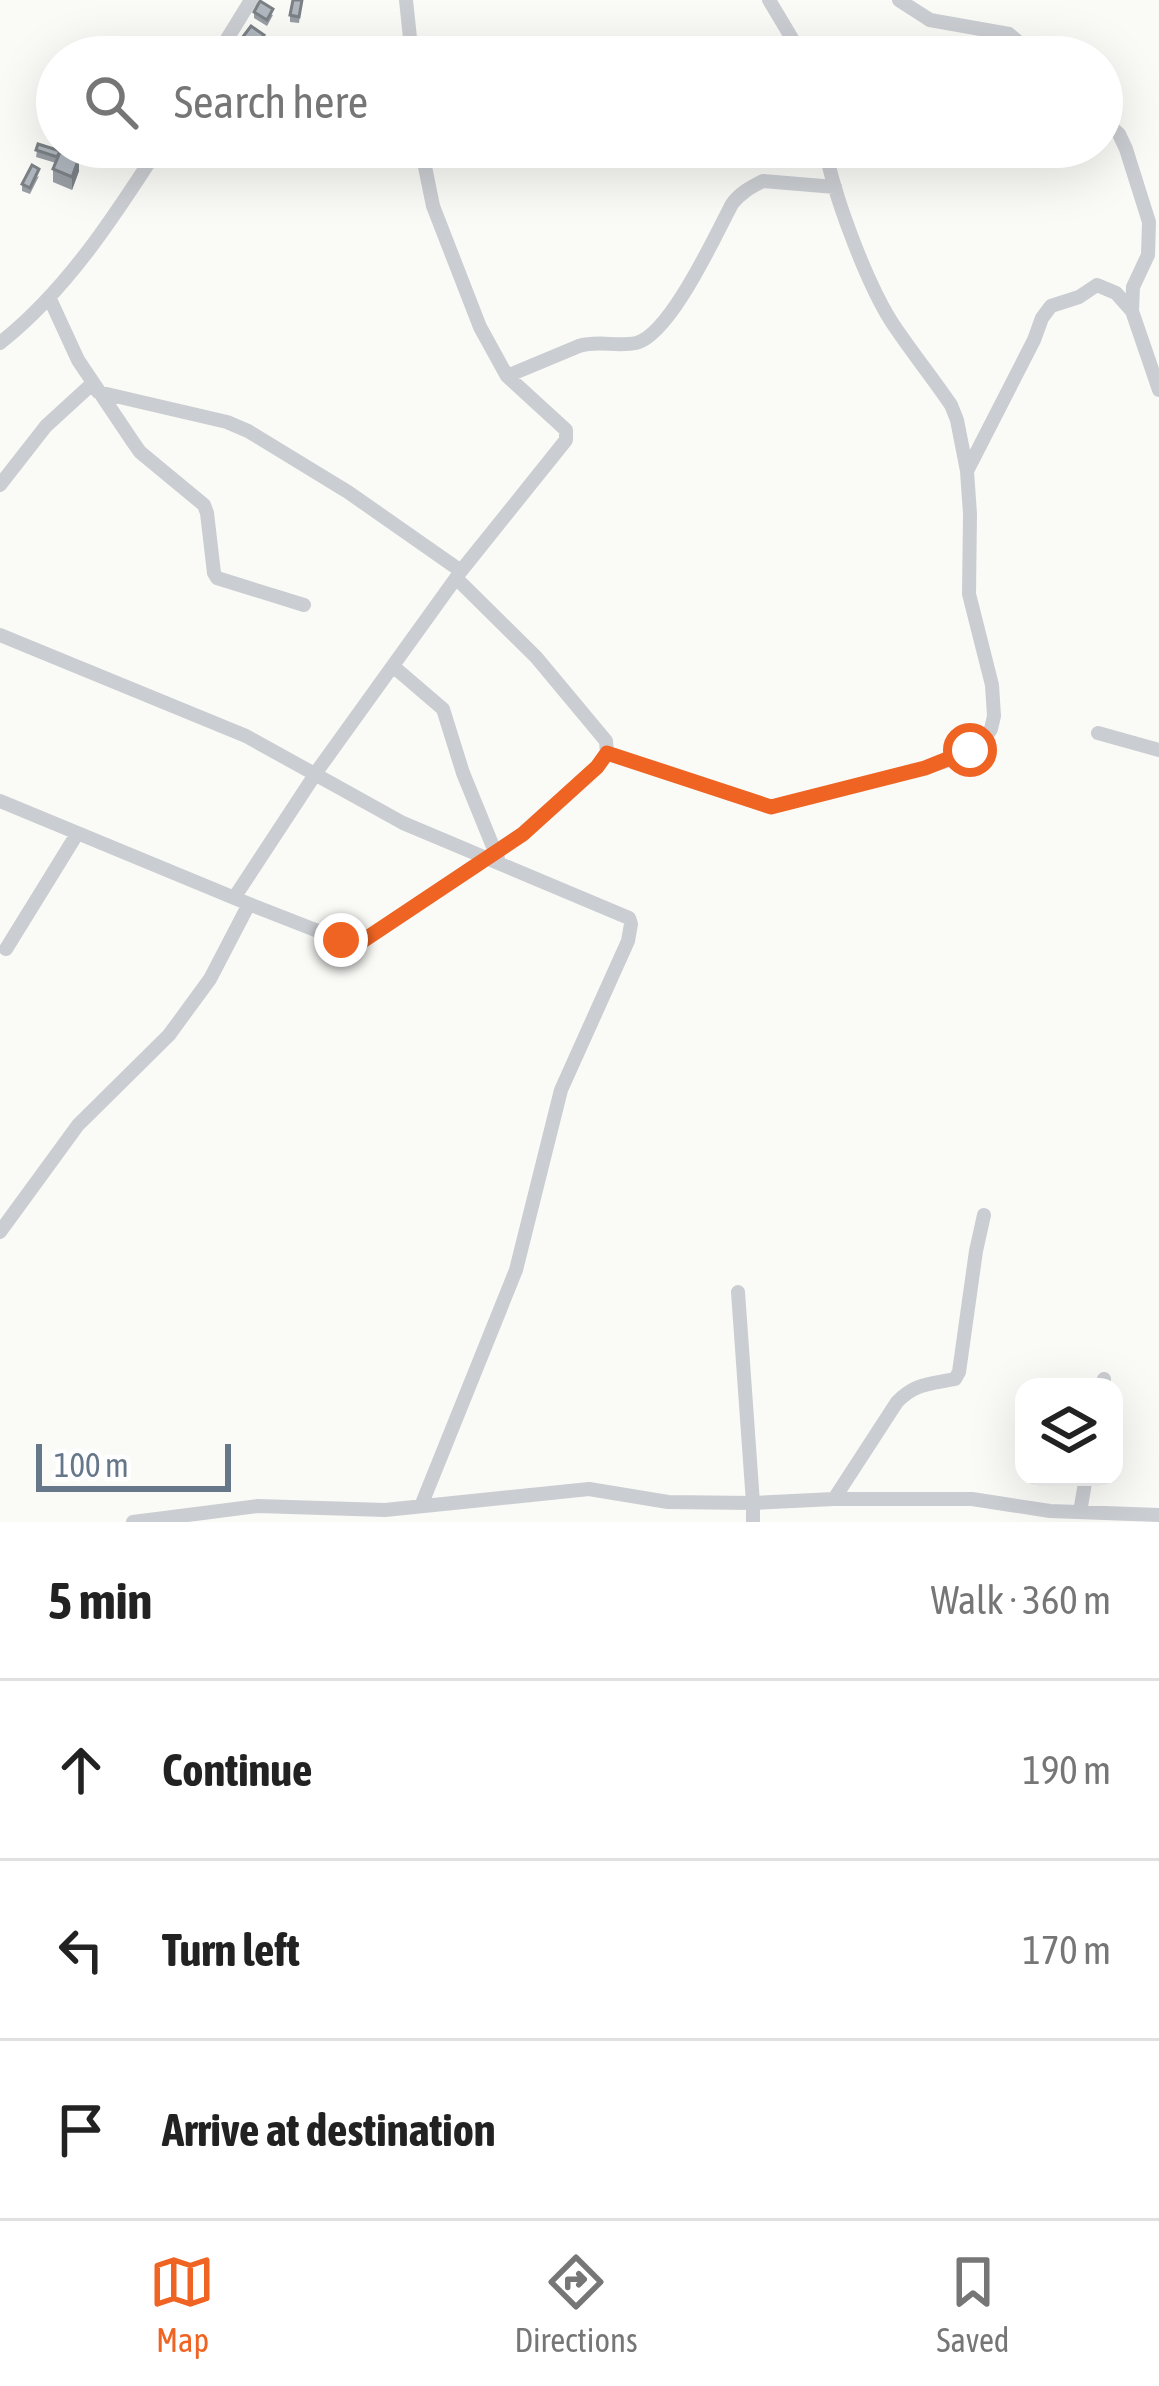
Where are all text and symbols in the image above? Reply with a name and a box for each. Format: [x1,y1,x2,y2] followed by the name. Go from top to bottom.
[36,36,1123,168] search box
[78,69,144,135] icon: search
[174,76,368,128] text: Search here
[943,723,997,777] route start
[314,913,368,967] route end
[1015,1378,1123,1486] map controls
[1015,1378,1123,1486] button: layers
[36,1438,231,1491] scale bar
[54,1446,129,1484] text: 100 m
[48,1571,152,1630] text: 5 min
[931,1578,1111,1622] text: Walk · 360 m
[48,1737,114,1803] icon: ahead
[162,1744,313,1796] text: Continue
[1023,1748,1111,1792] text: 190 m
[48,1917,114,1983] icon: left
[162,1924,300,1976] text: Turn left
[1023,1928,1111,1972] text: 170 m
[48,2097,114,2163] icon: arrive
[162,2104,496,2156] text: Arrive at destination
[149,2249,215,2359] tab: Map
[514,2249,638,2359] tab: Directions
[937,2249,1009,2359] tab: Saved

